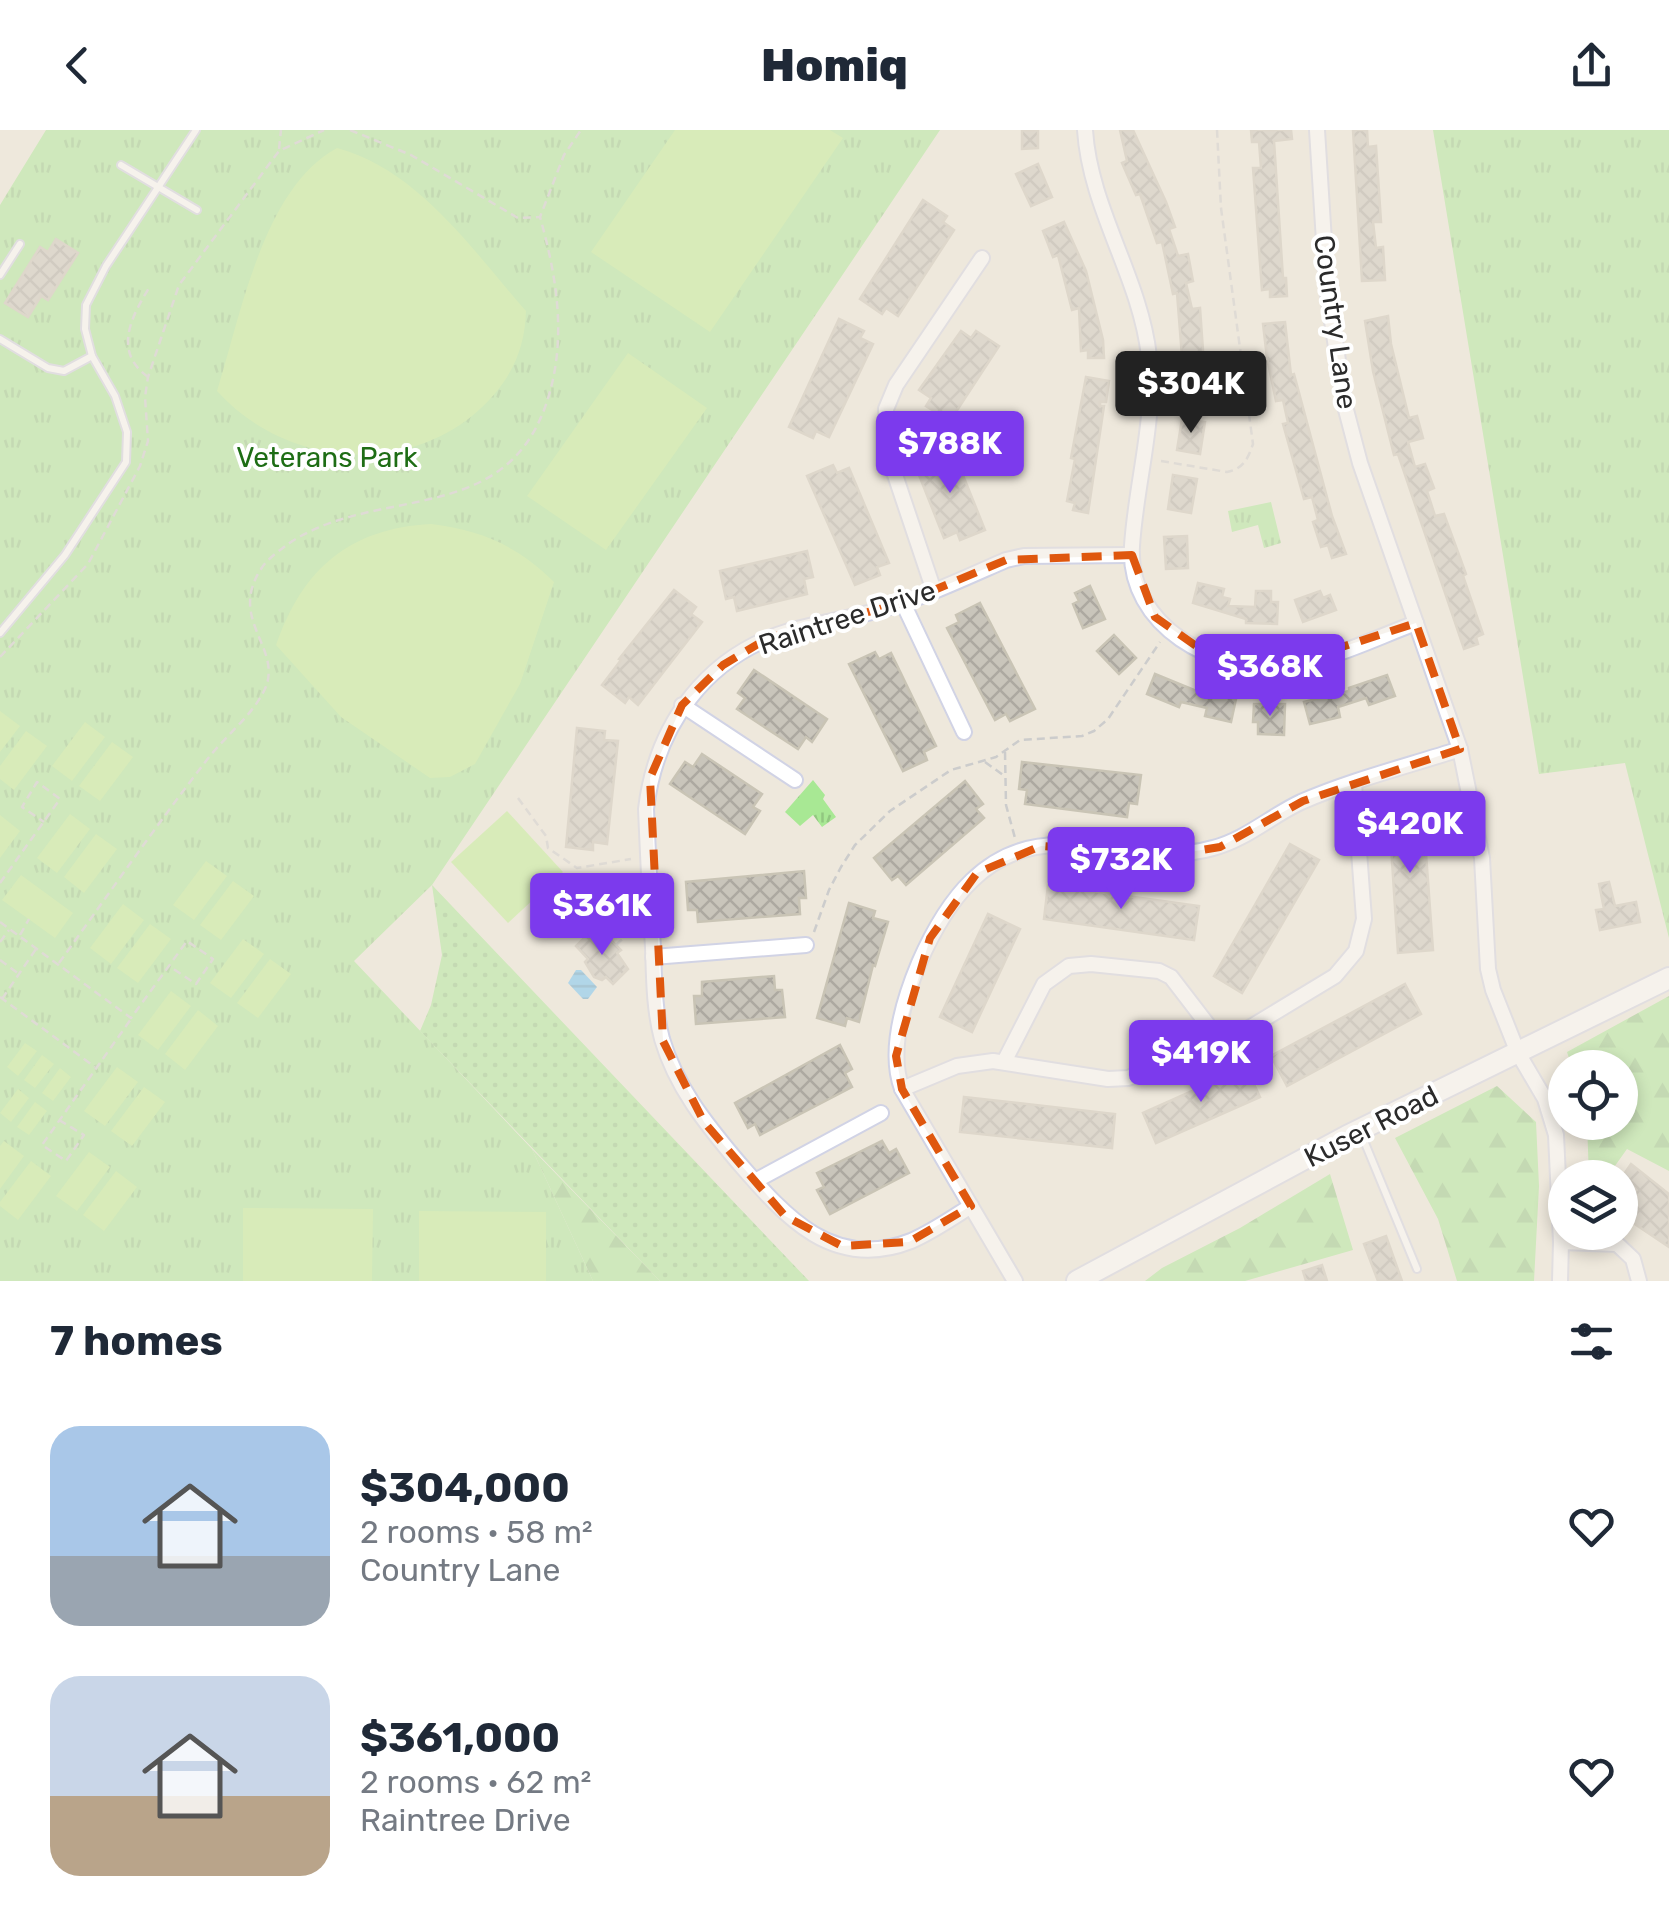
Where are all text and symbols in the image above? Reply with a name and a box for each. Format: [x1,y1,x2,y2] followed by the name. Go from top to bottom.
[50,38,105,93] icon: back
[1564,38,1619,93] icon: share
[761,39,908,92] text: Homiq
[1307,233,1364,411] street label: Country Lane
[1121,351,1261,436] pin: $304K
[1137,364,1245,402] text: $304K
[880,411,1020,496] pin: $788K
[898,424,1002,462] text: $788K
[236,441,418,474] park label: Veterans Park
[754,573,940,662] street label: Raintree Drive
[1200,634,1340,719] pin: $368K
[1217,647,1323,685] text: $368K
[1340,791,1480,876] pin: $420K
[1356,804,1464,842] text: $420K
[1051,827,1191,912] pin: $732K
[1070,840,1172,878] text: $732K
[532,873,672,958] pin: $361K
[552,886,652,924] text: $361K
[1131,1020,1271,1105] pin: $419K
[1151,1033,1251,1071] text: $419K
[1548,1050,1638,1250] map controls
[1548,1050,1638,1140] button: locate
[1299,1079,1444,1174] street label: Kuser Road
[1548,1160,1638,1250] button: layers
[1564,1314,1619,1369] icon: filters
[50,1316,223,1366] text: 7 homes
[360,1463,570,1513] text: $304,000
[130,1466,250,1586] icon: home
[1564,1499,1619,1554] icon: heart
[360,1513,593,1551] text: 2 rooms · 58 m²
[360,1551,560,1589] text: Country Lane
[360,1713,560,1763] text: $361,000
[130,1716,250,1836] icon: home
[1564,1749,1619,1804] icon: heart
[360,1763,592,1801] text: 2 rooms · 62 m²
[360,1801,571,1839] text: Raintree Drive

